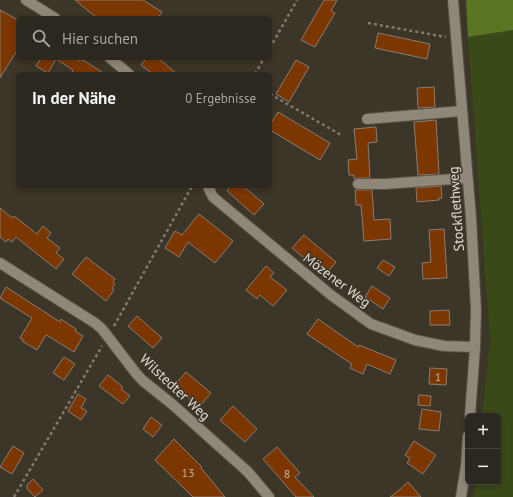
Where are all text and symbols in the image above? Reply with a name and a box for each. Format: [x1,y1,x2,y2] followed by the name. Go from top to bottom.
[16,16,272,60] search box
[30,27,52,49] icon: search
[62,29,138,48] text: Hier suchen
[32,87,116,109] text: In der Nähe
[185,90,256,107] text: 0 Ergebnisse
[444,166,468,252] street label: Stockflethweg
[300,249,374,311] street label: Mözener Weg
[136,350,214,424] street label: Wilstedter Weg
[435,369,441,384] house number: 1
[465,413,501,485] map controls
[465,413,501,449] button: +
[465,449,501,485] button: −
[181,465,195,480] house number: 13
[284,466,290,481] house number: 8

